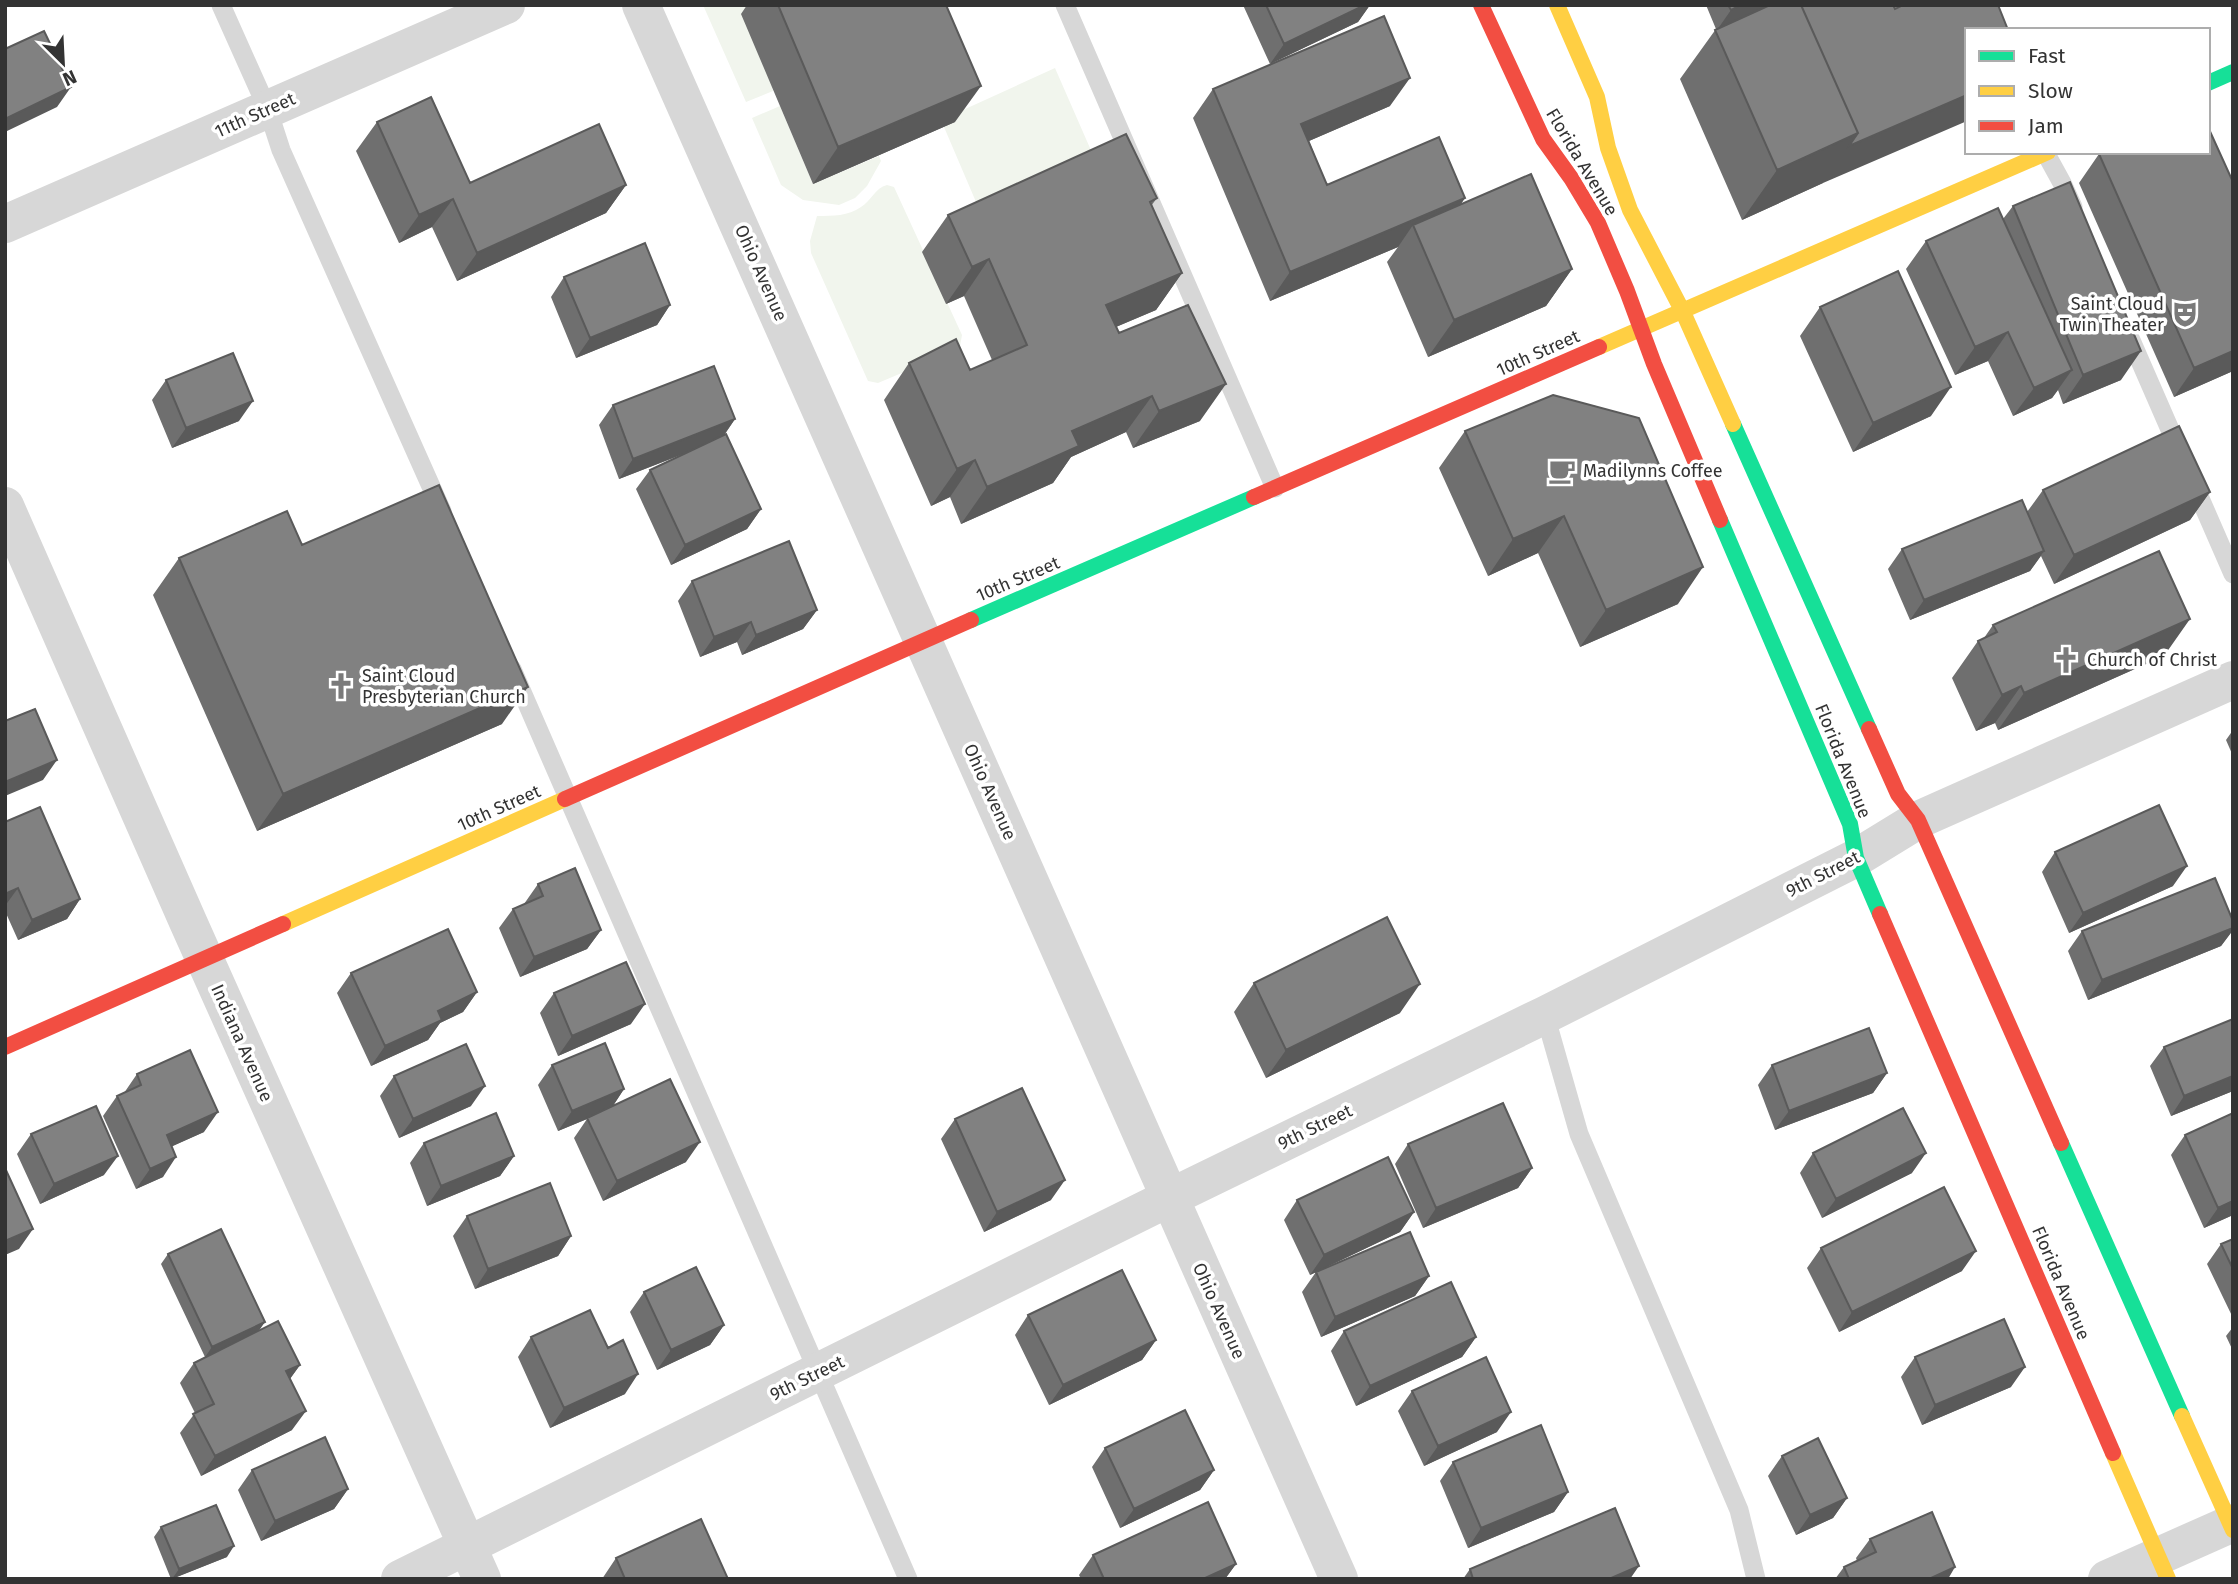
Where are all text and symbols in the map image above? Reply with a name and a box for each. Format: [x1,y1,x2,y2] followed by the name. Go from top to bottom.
[28,28,98,98] north arrow
[1965,28,2210,154] legend
[2028,43,2066,69] text: Fast
[59,65,80,91] text: N
[2028,78,2073,104] text: Slow
[211,87,299,143] street label: 11th Street
[1541,104,1623,220] street label: Florida Avenue
[2028,113,2064,139] text: Jam
[730,221,792,325] street label: Ohio Avenue
[2060,293,2164,336] place label: Saint Cloud Twin Theater
[2170,299,2200,329] theatre icon: Saint Cloud Twin Theater
[1493,325,1583,381] street label: 10th Street
[1547,456,1577,486] cafe icon: Madilynns Coffee
[1583,460,1723,482] place label: Madilynns Coffee
[973,551,1063,606] street label: 10th Street
[2051,645,2081,675] church icon: Church of Christ
[2087,649,2217,671] place label: Church of Christ
[362,665,526,708] place label: Saint Cloud Presbyterian Church
[326,671,356,701] church icon: Saint Cloud Presbyterian Church
[1810,701,1876,821] street label: Florida Avenue
[959,740,1021,844] street label: Ohio Avenue
[454,780,544,836] street label: 10th Street
[1782,846,1864,902] street label: 9th Street
[206,981,278,1105] street label: Indiana Avenue
[1274,1099,1356,1154] street label: 9th Street
[2027,1223,2095,1343] street label: Florida Avenue
[1188,1259,1250,1363] street label: Ohio Avenue
[766,1350,848,1405] street label: 9th Street

